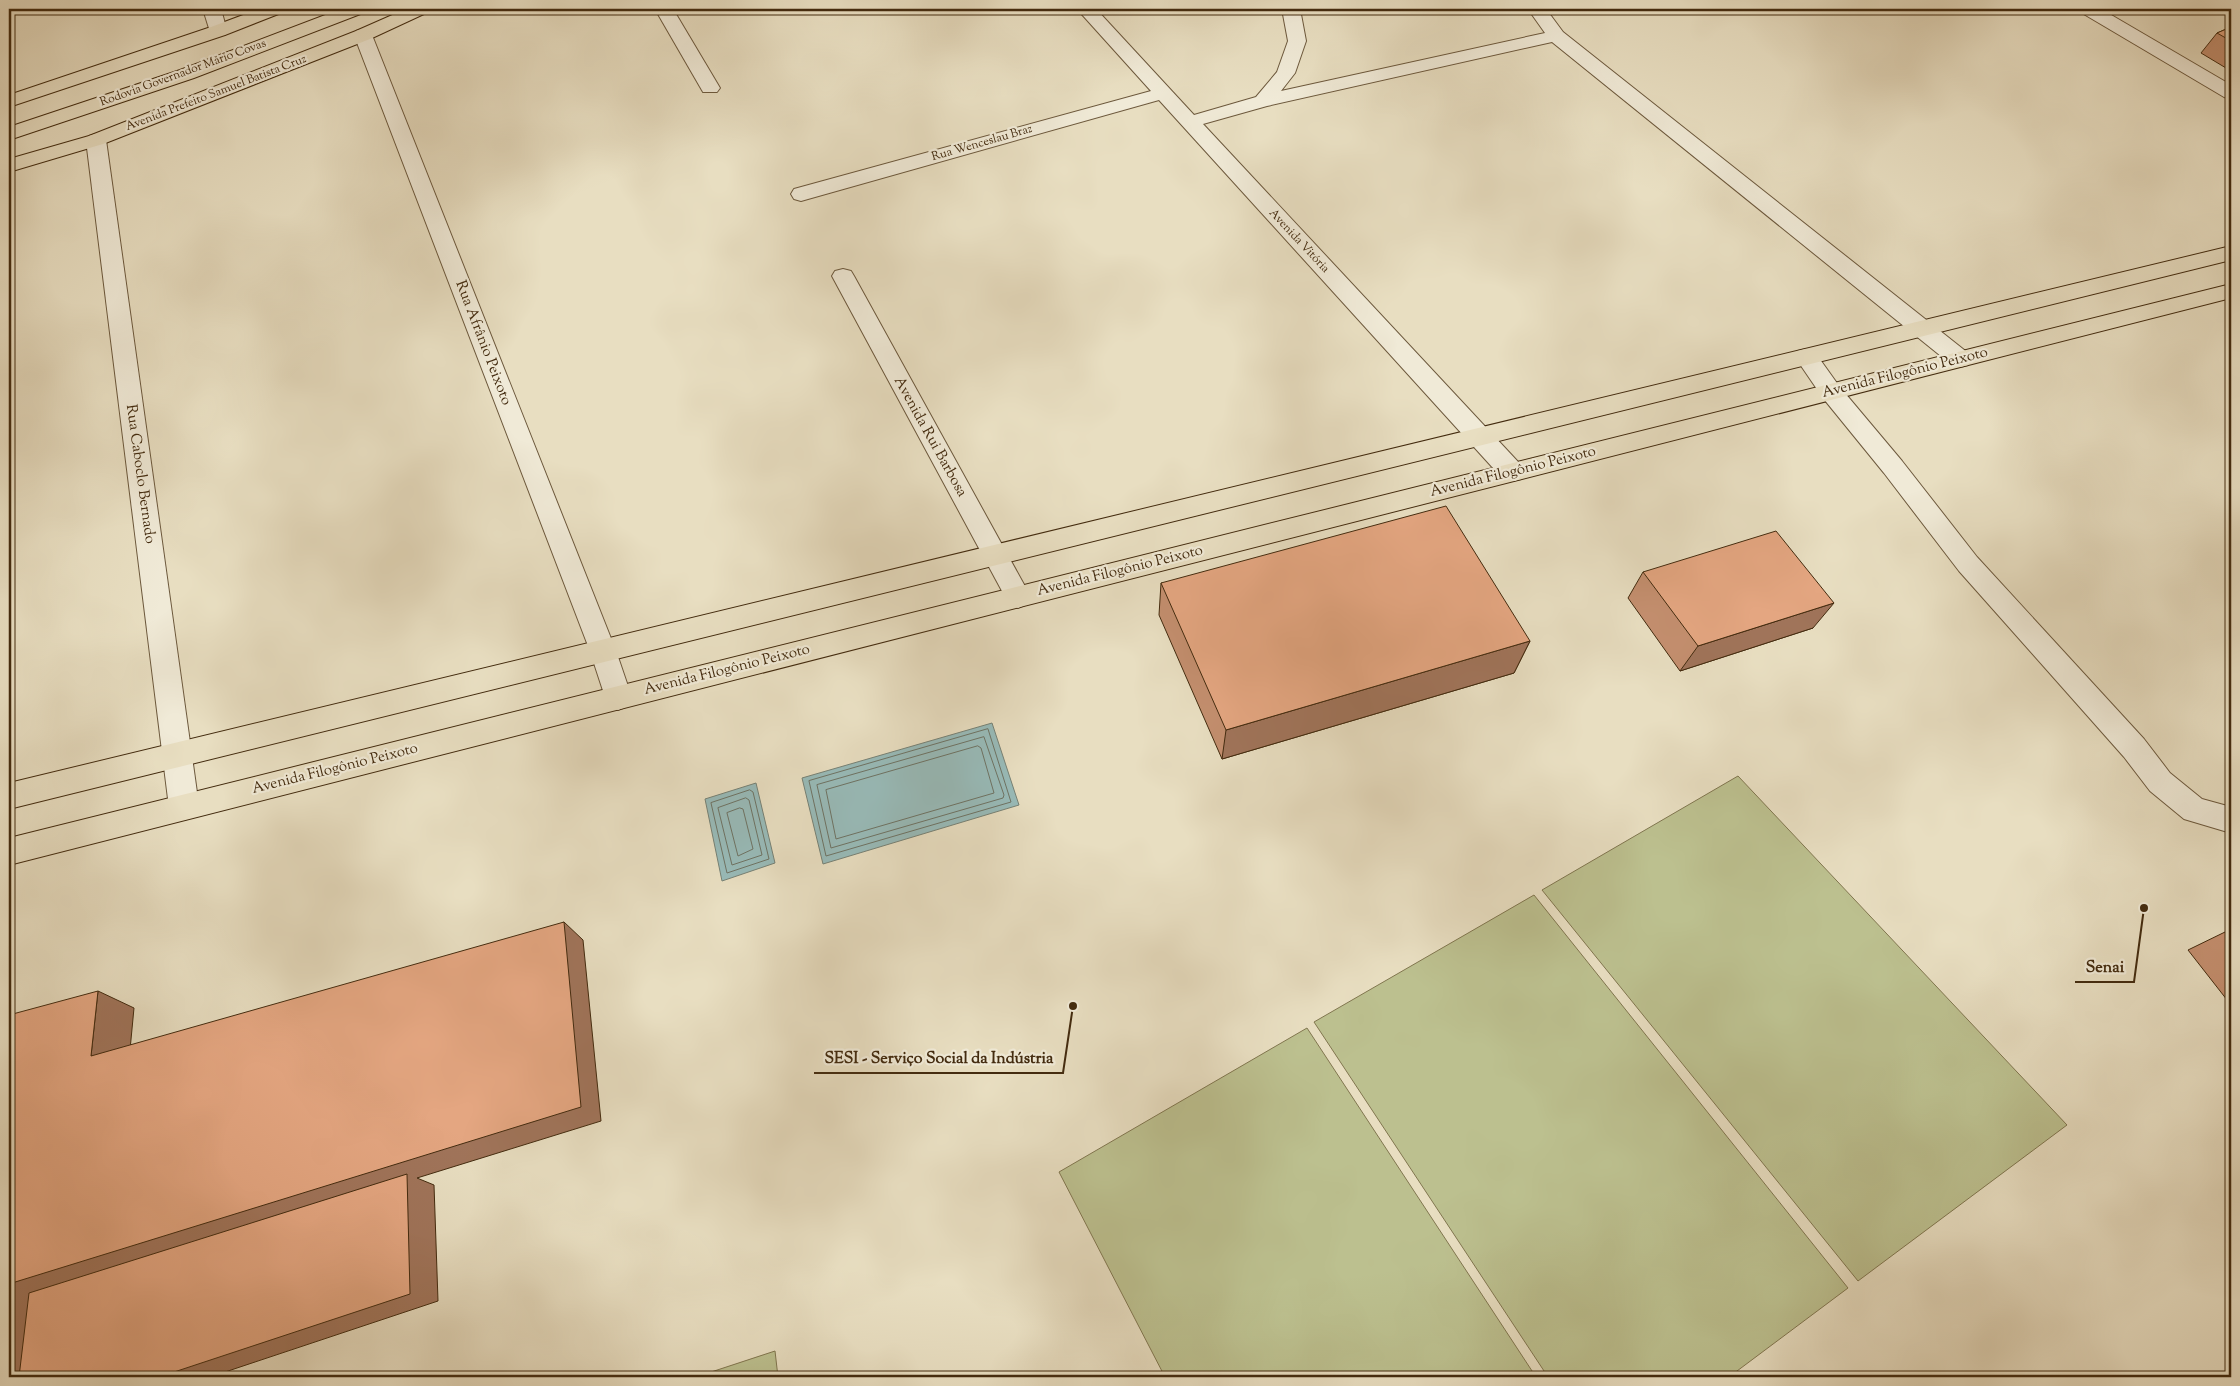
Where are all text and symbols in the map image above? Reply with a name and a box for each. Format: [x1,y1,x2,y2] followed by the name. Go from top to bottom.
[97,34,269,112] street label: Rodovia Governador Mário Covas
[123,50,309,136] street label: Avenida Prefeito Samuel Batista Cruz
[930,120,1035,166] street label: Rua Wenceslau Braz
[1264,205,1334,278] street label: Avenida Vitória
[450,278,516,408] street label: Rua Afrânio Peixoto
[1820,342,1990,404] street label: Avenida Filogônio Peixoto
[888,373,972,501] street label: Avenida Rui Barbosa
[120,403,160,545] street label: Rua Caboclo Bernado
[1428,441,1598,503] street label: Avenida Filogônio Peixoto
[1035,540,1205,602] street label: Avenida Filogônio Peixoto
[642,639,812,701] street label: Avenida Filogônio Peixoto
[250,738,420,800] street label: Avenida Filogônio Peixoto
[2075,951,2134,982] callout: Senai
[2086,957,2125,980] text: Senai
[814,1042,1063,1073] callout: SESI - Serviço Social da Indústria
[825,1048,1054,1071] text: SESI - Serviço Social da Indústria

